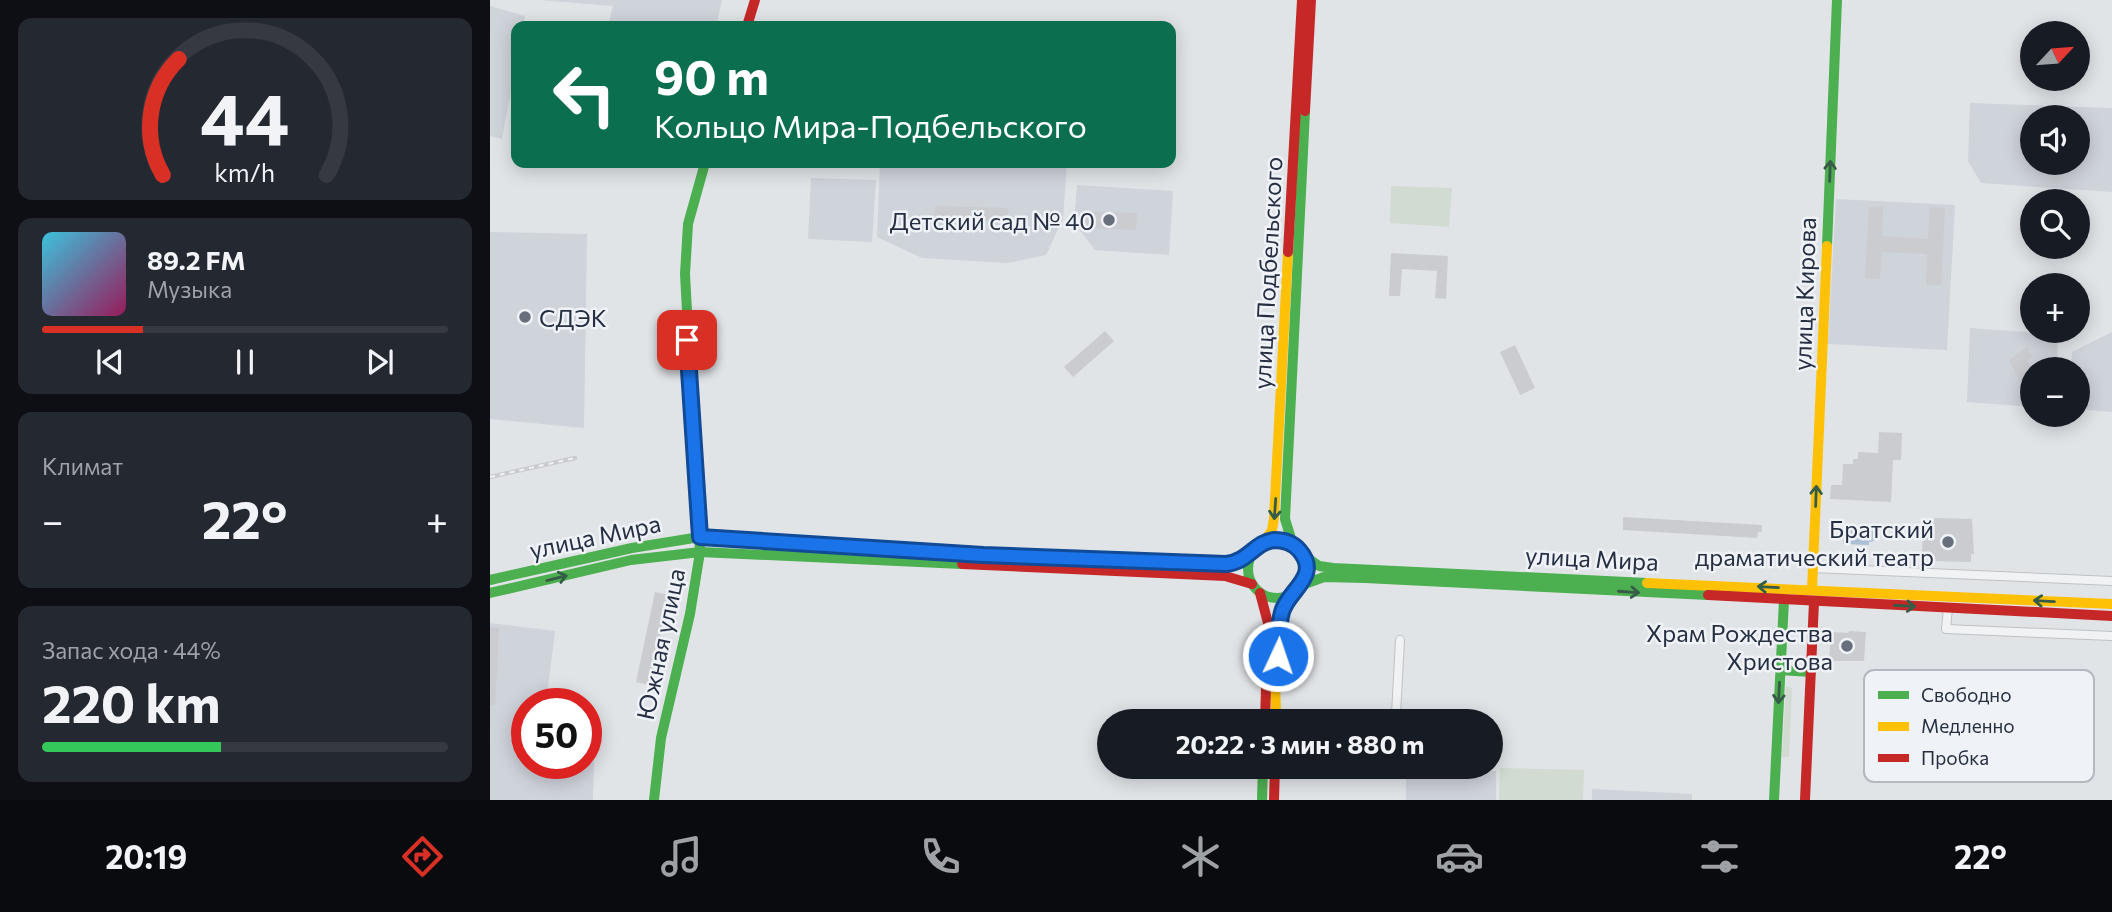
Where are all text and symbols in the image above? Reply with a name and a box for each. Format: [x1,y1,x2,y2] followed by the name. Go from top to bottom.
[2020,21,2090,91] north arrow
[2020,21,2090,427] map controls
[654,45,769,105] text: 90 m
[539,49,630,140] icon: left
[200,71,290,160] text: 44
[654,105,1087,145] text: Кольцо Мира-Подбельского
[2020,105,2090,175] button: sound
[1246,156,1288,390] street label: улица Подбельского
[215,157,275,187] text: km/h
[1824,160,1837,183] one-way arrow
[2020,189,2090,259] button: search
[890,206,1095,235] place label: Детский сад № 40
[1101,212,1117,228] marker: Детский сад № 40
[1787,217,1821,371] street label: улица Кирова
[147,244,245,275] text: 89.2 FM
[2020,273,2090,343] button: +
[147,275,232,303] text: Музыка
[539,303,607,332] place label: СДЭК
[517,309,533,325] marker: СДЭК
[657,310,717,370] pin
[668,321,706,359] icon: arrive
[91,343,129,381] icon: previous
[226,343,264,381] icon: pause
[361,343,399,381] icon: next
[2020,357,2090,427] button: −
[42,452,123,480] text: Климат
[1810,485,1823,508] one-way arrow
[202,486,287,550] text: 22°
[42,496,64,543] text: −
[426,496,448,543] text: +
[1268,497,1281,519] one-way arrow
[527,508,663,564] street label: улица Мира
[1695,514,1934,571] place label: Братский драматический театр
[1940,534,1956,550] marker: Братский драматический театр
[1525,540,1659,576] street label: улица Мира
[630,566,690,722] street label: Южная улица
[545,571,567,584] one-way arrow
[1756,580,1779,593] one-way arrow
[1617,586,1639,599] one-way arrow
[2033,594,2056,607] one-way arrow
[1893,600,1916,613] one-way arrow
[1646,618,1833,675] place label: Храм Рождества Христова
[1241,619,1315,693] position arrow
[42,636,221,664] text: Запас хода · 44%
[1839,638,1855,654] marker: Храм Рождества Христова
[42,670,221,734] text: 220 km
[1864,670,2094,782] legend
[1772,681,1785,704] one-way arrow
[1921,683,2011,706] text: Свободно
[511,688,602,779] speed limit sign: 50
[1921,714,2015,737] text: Медленно
[1176,728,1424,759] text: 20:22 · 3 мин · 880 m
[1921,746,1989,769] text: Пробка
[398,832,447,881] icon: directions
[657,832,706,881] icon: music
[916,832,965,881] icon: phone
[1176,832,1225,881] icon: climate
[1435,832,1484,881] icon: car
[1695,832,1744,881] icon: filters
[105,836,187,876] text: 20:19
[1954,836,2007,876] text: 22°

